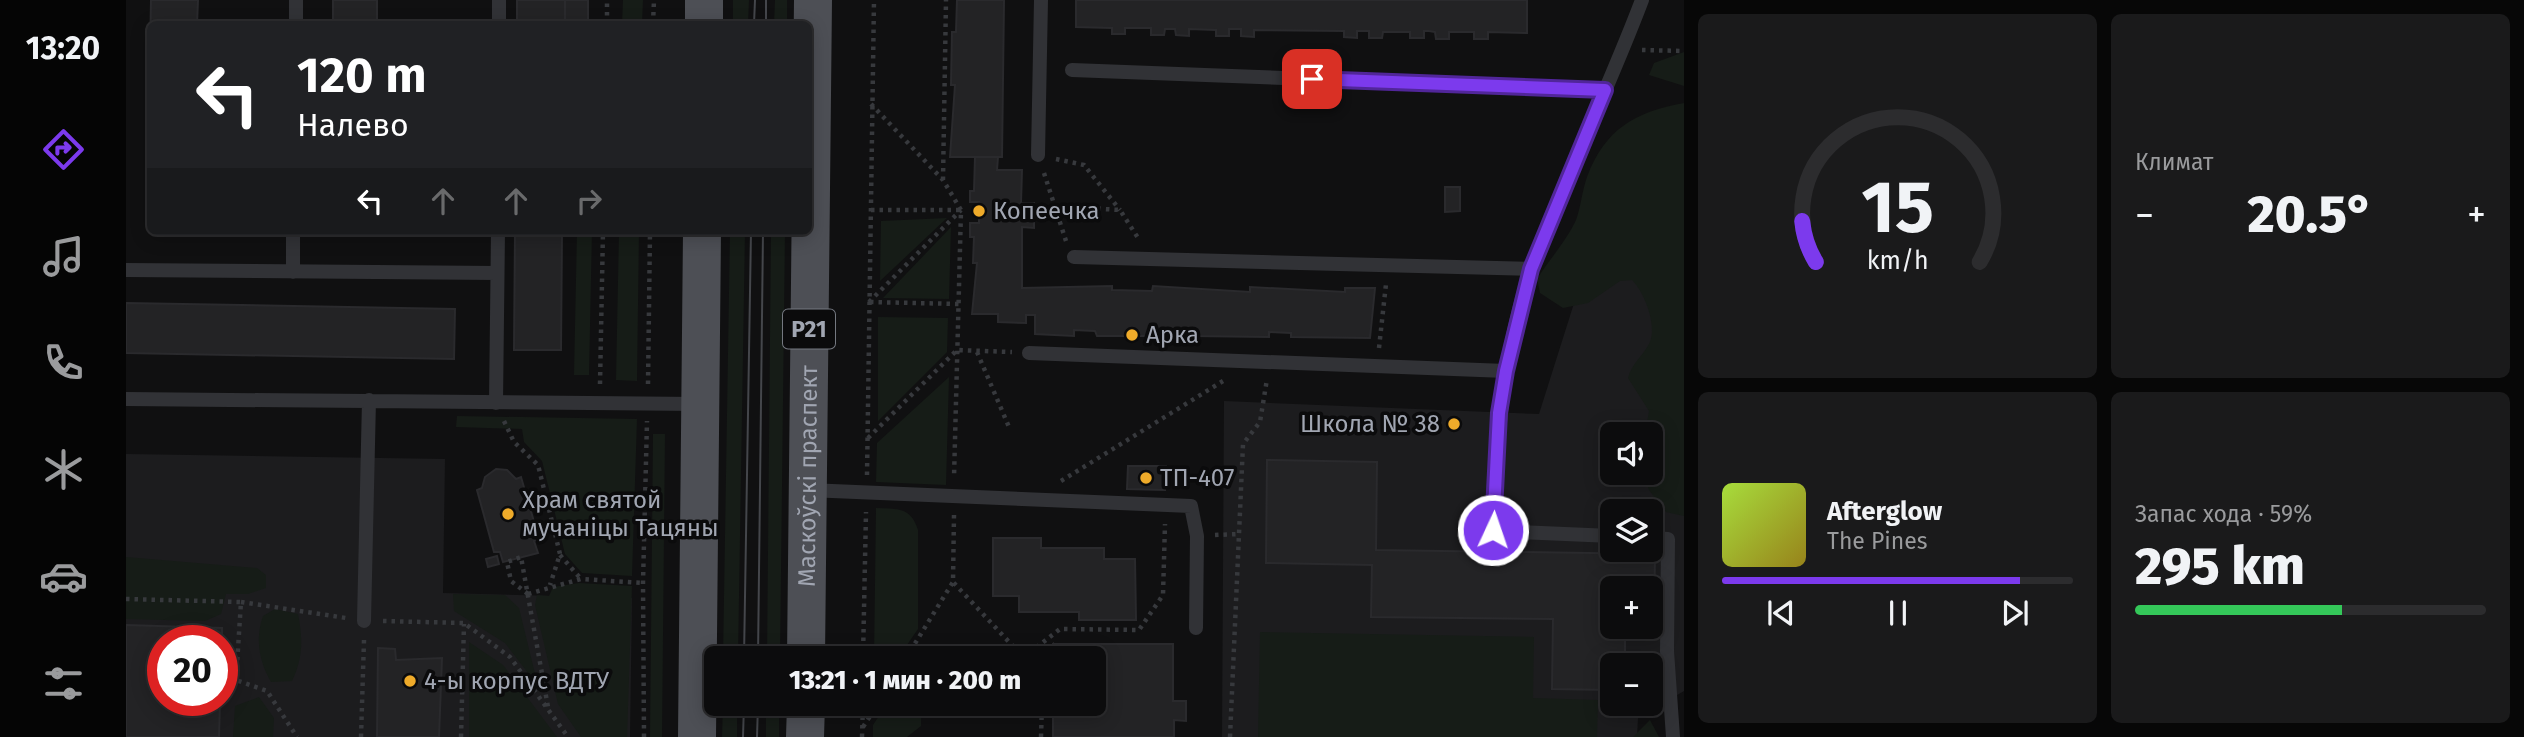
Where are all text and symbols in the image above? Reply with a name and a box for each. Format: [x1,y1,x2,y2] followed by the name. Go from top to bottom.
[26,29,100,67] text: 13:20
[297,46,427,105] text: 120 m
[182,49,273,140] icon: left
[1282,49,1342,109] pin
[1293,60,1331,98] icon: arrive
[297,106,409,144] text: Налево
[39,125,88,174] icon: directions
[2135,148,2213,176] text: Климат
[1861,164,1934,251] text: 15
[351,182,389,220] icon: left
[424,182,462,220] icon: ahead
[497,182,535,220] icon: ahead
[570,182,608,220] icon: right
[2248,183,2374,246] text: 20.5°
[2135,192,2154,238] text: −
[2467,192,2486,238] text: +
[993,197,1100,225] place label: Копеечка
[971,203,987,219] marker: Копеечка
[39,232,88,281] icon: music
[1867,246,1928,276] text: km/h
[783,310,835,348] road number: Р21
[1146,321,1199,349] place label: Арка
[1124,327,1140,343] marker: Арка
[39,338,88,387] icon: phone
[793,365,823,587] street label: Маскоўскі праспект
[1300,410,1440,438] place label: Школа № 38
[1446,416,1462,432] marker: Школа № 38
[1600,422,1663,716] map controls
[1600,422,1663,485] button: sound
[39,445,88,494] icon: climate
[1160,464,1234,492] place label: ТП-407
[1138,470,1154,486] marker: ТП-407
[522,486,719,542] place label: Храм святой мучаніцы Тацяны
[1456,493,1530,567] position arrow
[1827,496,1942,527] text: Afterglow
[1600,499,1663,562] button: layers
[2135,500,2312,528] text: Запас хода · 59%
[500,506,516,522] marker: Храм святой мучаніцы Тацяны
[1827,527,1928,555] text: The Pines
[2135,535,2305,598] text: 295 km
[39,552,88,601] icon: car
[1600,576,1663,639] button: +
[1762,594,1800,632] icon: previous
[1879,594,1917,632] icon: pause
[1996,594,2034,632] icon: next
[147,625,238,716] speed limit sign: 20
[1600,653,1663,716] button: −
[39,659,88,708] icon: filters
[789,665,1021,696] text: 13:21 · 1 мин · 200 m
[424,667,610,695] place label: 4-ы корпус ВДТУ
[402,673,418,689] marker: 4-ы корпус ВДТУ

